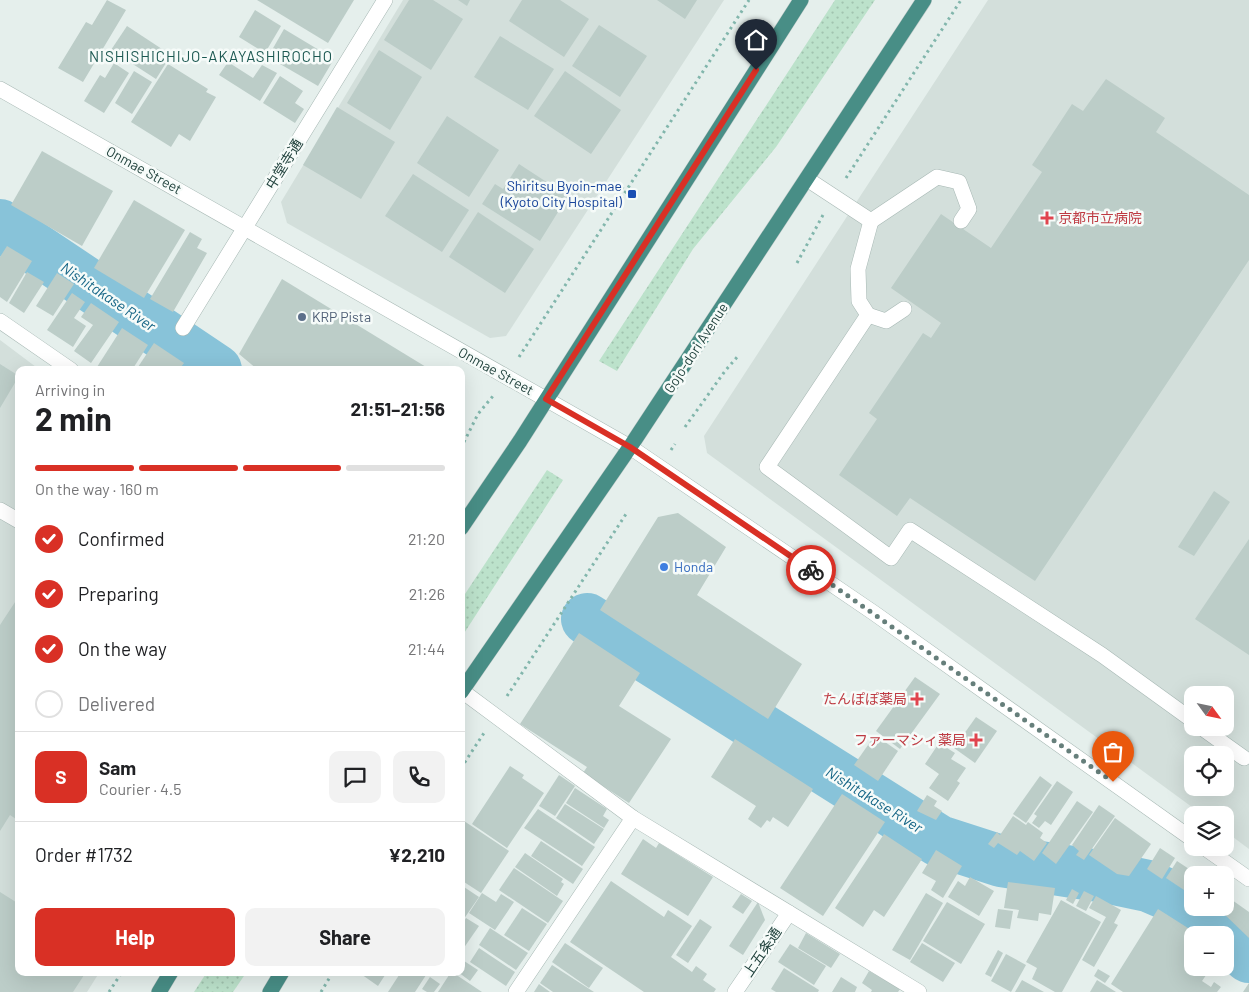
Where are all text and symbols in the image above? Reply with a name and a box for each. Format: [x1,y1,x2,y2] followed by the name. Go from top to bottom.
[735,19,777,70] pin
[742,26,770,54] icon: home
[89,47,333,65] district label: NISHISHICHIJO-AKAYASHIROCHO
[262,135,306,192] street label: 中堂寺通
[104,142,185,197] street label: Onmae Street
[500,177,622,210] place label: Shiritsu Byoin-mae (Kyoto City Hospital)
[626,188,638,200] marker: Shiritsu Byoin-mae (Kyoto City Hospital)
[1058,209,1142,226] place label: 京都市立病院
[1040,211,1054,225] marker: 京都市立病院
[58,258,160,335] water label: Nishitakase River
[660,299,731,396] street label: Gojo-dori Avenue
[312,308,371,325] place label: KRP Pista
[296,311,308,323] marker: KRP Pista
[456,343,537,398] street label: Onmae Street
[35,380,105,399] text: Arriving in
[350,397,445,420] text: 21:51–21:56
[35,399,112,437] text: 2 min
[35,479,159,498] text: On the way · 160 m
[35,525,63,553] icon: check
[78,527,165,550] text: Confirmed
[408,529,445,548] text: 21:20
[786,545,836,595] courier
[797,556,825,584] icon: bike
[674,558,713,575] place label: Honda
[658,561,670,573] marker: Honda
[35,580,63,608] icon: check
[78,582,159,605] text: Preparing
[409,584,445,603] text: 21:26
[35,635,63,663] icon: check
[78,637,167,660] text: On the way
[408,639,445,658] text: 21:44
[1184,686,1234,736] north arrow
[1184,686,1234,976] map controls
[823,690,907,707] place label: たんぽぽ薬局
[78,692,155,715] text: Delivered
[911,693,923,705] marker: たんぽぽ薬局
[854,731,966,748] place label: ファーマシィ薬局
[1092,731,1134,782] pin
[970,734,982,746] marker: ファーマシィ薬局
[1099,738,1127,766] icon: bag
[1184,746,1234,796] button: locate
[329,751,381,803] button: chat
[393,751,445,803] button: phone
[99,756,136,779] text: Sam
[823,762,927,836] water label: Nishitakase River
[55,765,67,788] text: S
[99,779,182,798] text: Courier · 4.5
[1184,806,1234,856] button: layers
[35,843,133,866] text: Order #1732
[388,843,445,866] text: ¥2,210
[1184,866,1234,916] button: +
[35,908,235,966] button: Help
[245,908,445,966] button: Share
[739,924,784,980] street label: 上五条通
[1184,926,1234,976] button: −

